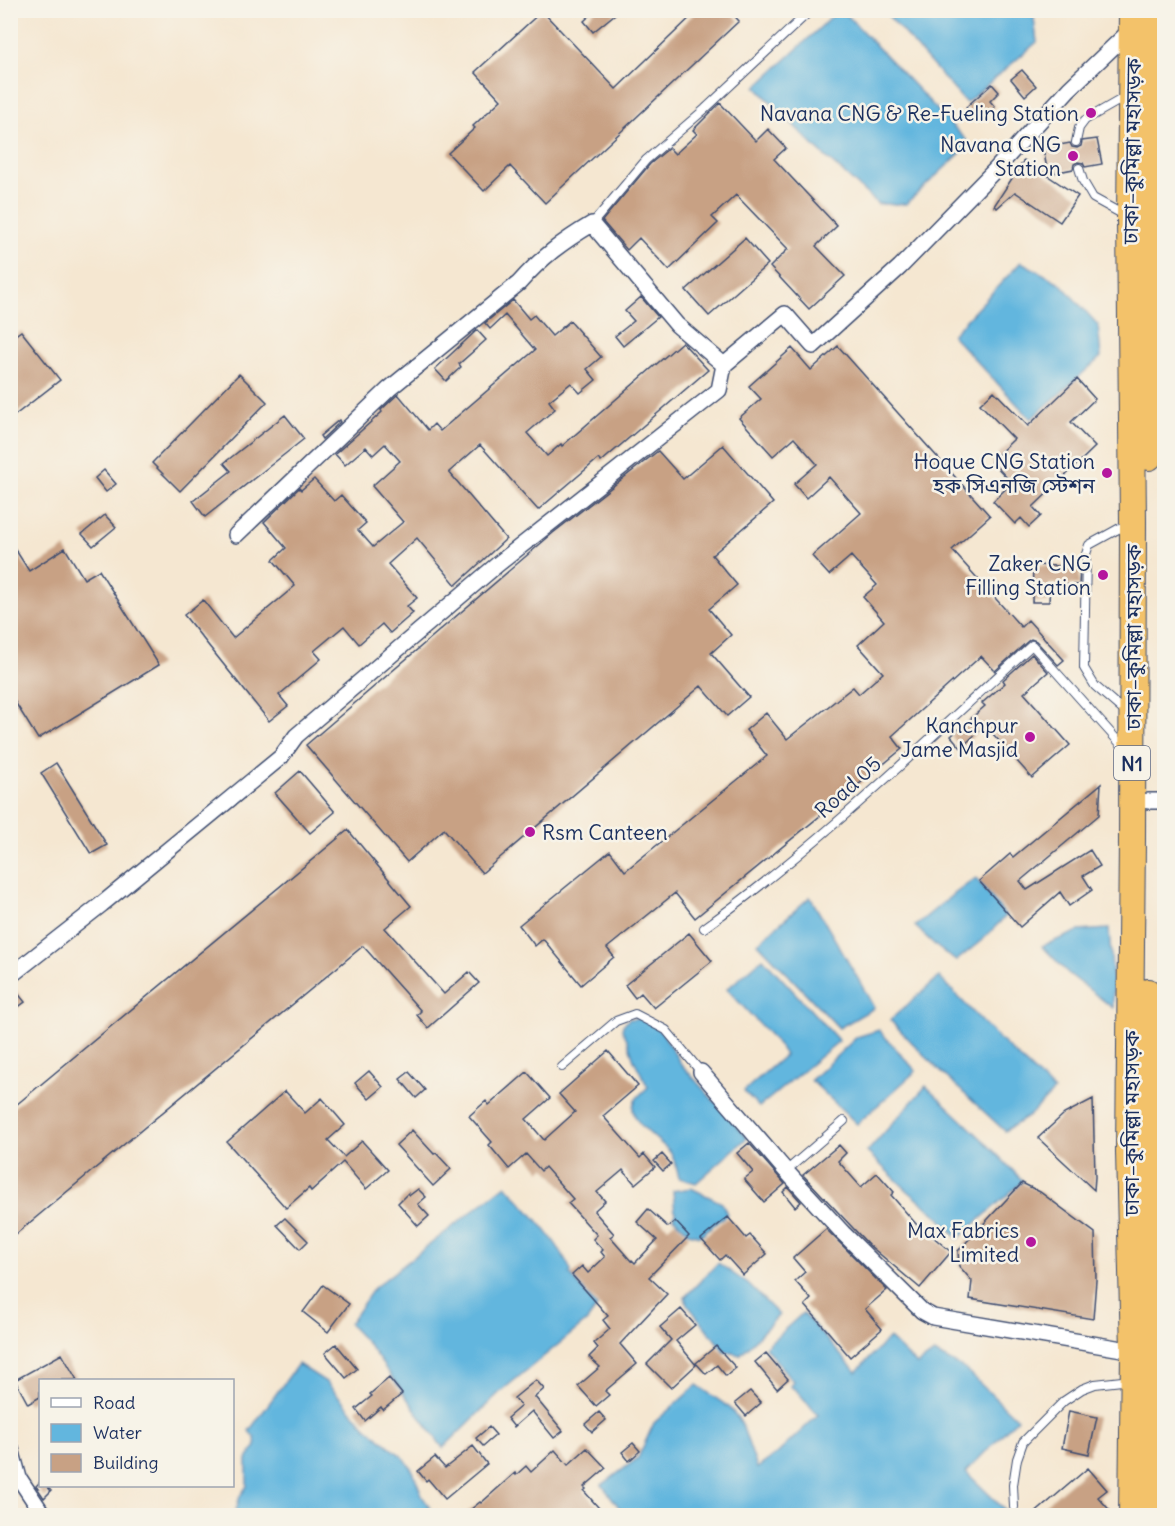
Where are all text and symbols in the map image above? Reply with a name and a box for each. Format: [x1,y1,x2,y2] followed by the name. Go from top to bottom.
[1117,57,1147,245] street label: ঢাকা–কুমিল্লা মহাসড়ক
[760,100,1079,127] place label: Navana CNG & Re-Fueling Station
[1084,106,1098,120] marker: Navana CNG & Re-Fueling Station
[940,131,1061,182] place label: Navana CNG Station
[1066,149,1080,163] marker: Navana CNG Station
[913,448,1095,499] place label: Hoque CNG Station হক সিএনজি স্টেশন
[1100,466,1114,480] marker: Hoque CNG Station হক সিএনজি স্টেশন
[1120,543,1147,731] street label: ঢাকা–কুমিল্লা মহাসড়ক
[965,550,1091,601] place label: Zaker CNG Filling Station
[1096,568,1110,582] marker: Zaker CNG Filling Station
[900,712,1018,763] place label: Kanchpur Jame Masjid
[1023,730,1037,744] marker: Kanchpur Jame Masjid
[1114,746,1150,780] road number: N1
[809,750,887,824] street label: Road 05
[542,819,668,846] place label: Rsm Canteen
[523,825,537,839] marker: Rsm Canteen
[1118,1029,1145,1217] street label: ঢাকা–কুমিল্লা মহাসড়ক
[907,1217,1019,1268] place label: Max Fabrics Limited
[1024,1235,1038,1249] marker: Max Fabrics Limited
[39,1379,234,1487] legend
[93,1391,136,1414] text: Road
[93,1421,143,1444] text: Water
[93,1451,158,1474] text: Building

